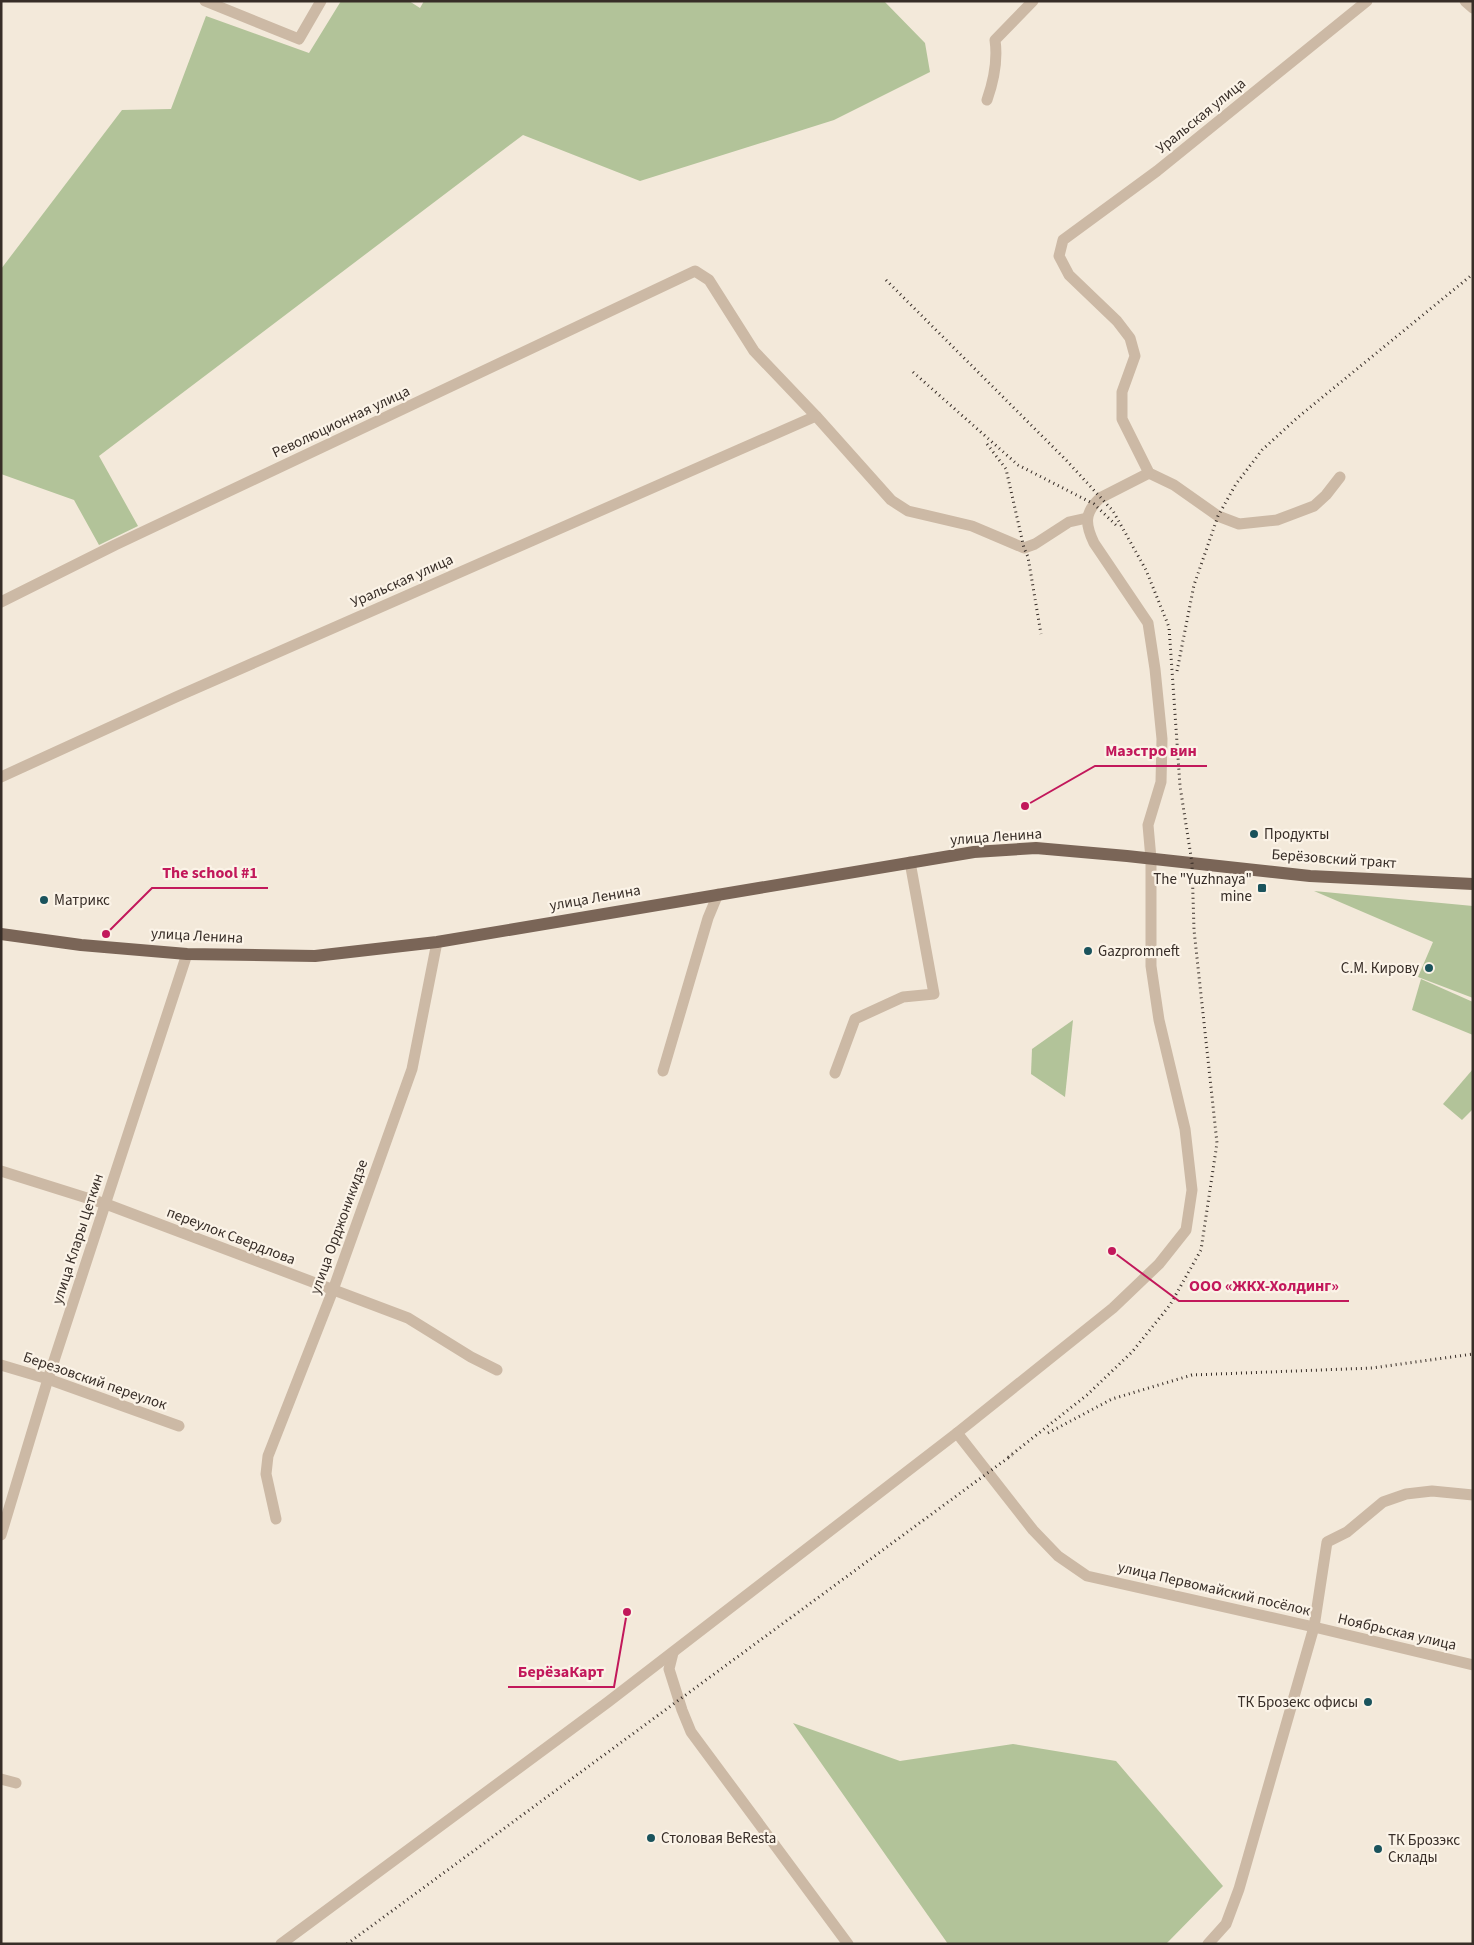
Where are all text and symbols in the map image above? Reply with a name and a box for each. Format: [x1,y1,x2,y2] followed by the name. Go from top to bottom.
[1152,73,1250,159] street label: Уральская улица
[269,381,413,463] street label: Революционная улица
[347,549,457,613] street label: Уральская улица
[1095,735,1207,766] callout: Маэстро вин
[1105,740,1197,762] text: Маэстро вин
[949,823,1043,851] street label: улица Ленина
[1264,824,1329,845] place label: Продукты
[1248,828,1260,840] marker: Продукты
[1271,844,1397,874] street label: Берёзовский тракт
[152,857,268,888] callout: The school #1
[162,862,258,884] text: The school #1
[1153,869,1252,907] place label: The "Yuzhnaya" mine
[548,880,642,916] street label: улица Ленина
[1256,882,1268,894] marker: The "Yuzhnaya" mine
[54,890,110,911] place label: Матрикс
[38,894,50,906] marker: Матрикс
[150,923,244,949] street label: улица Ленина
[1098,941,1180,962] place label: Gazpromneft
[1082,945,1094,957] marker: Gazpromneft
[1341,958,1419,979] place label: С.М. Кирову
[1423,962,1435,974] marker: С.М. Кирову
[305,1157,373,1297] street label: улица Орджоникидзе
[47,1171,109,1307] street label: улица Клары Цеткин
[164,1202,298,1270] street label: переулок Свердлова
[1179,1270,1349,1301] callout: ООО «ЖКХ-Холдинг»
[1189,1275,1339,1297] text: ООО «ЖКХ-Холдинг»
[20,1347,170,1416] street label: Березовский переулок
[1116,1557,1313,1622] street label: улица Первомайский посёлок
[1336,1608,1458,1656] street label: Ноябрьская улица
[508,1656,614,1687] callout: БерёзаКарт
[518,1661,604,1683] text: БерёзаКарт
[1238,1692,1358,1713] place label: ТК Брозекс офисы
[1362,1696,1374,1708] marker: ТК Брозекс офисы
[661,1828,776,1849] place label: Столовая BeResta
[1388,1830,1460,1868] place label: ТК Брозэкс Склады
[645,1832,657,1844] marker: Столовая BeResta
[1372,1843,1384,1855] marker: ТК Брозэкс Склады

